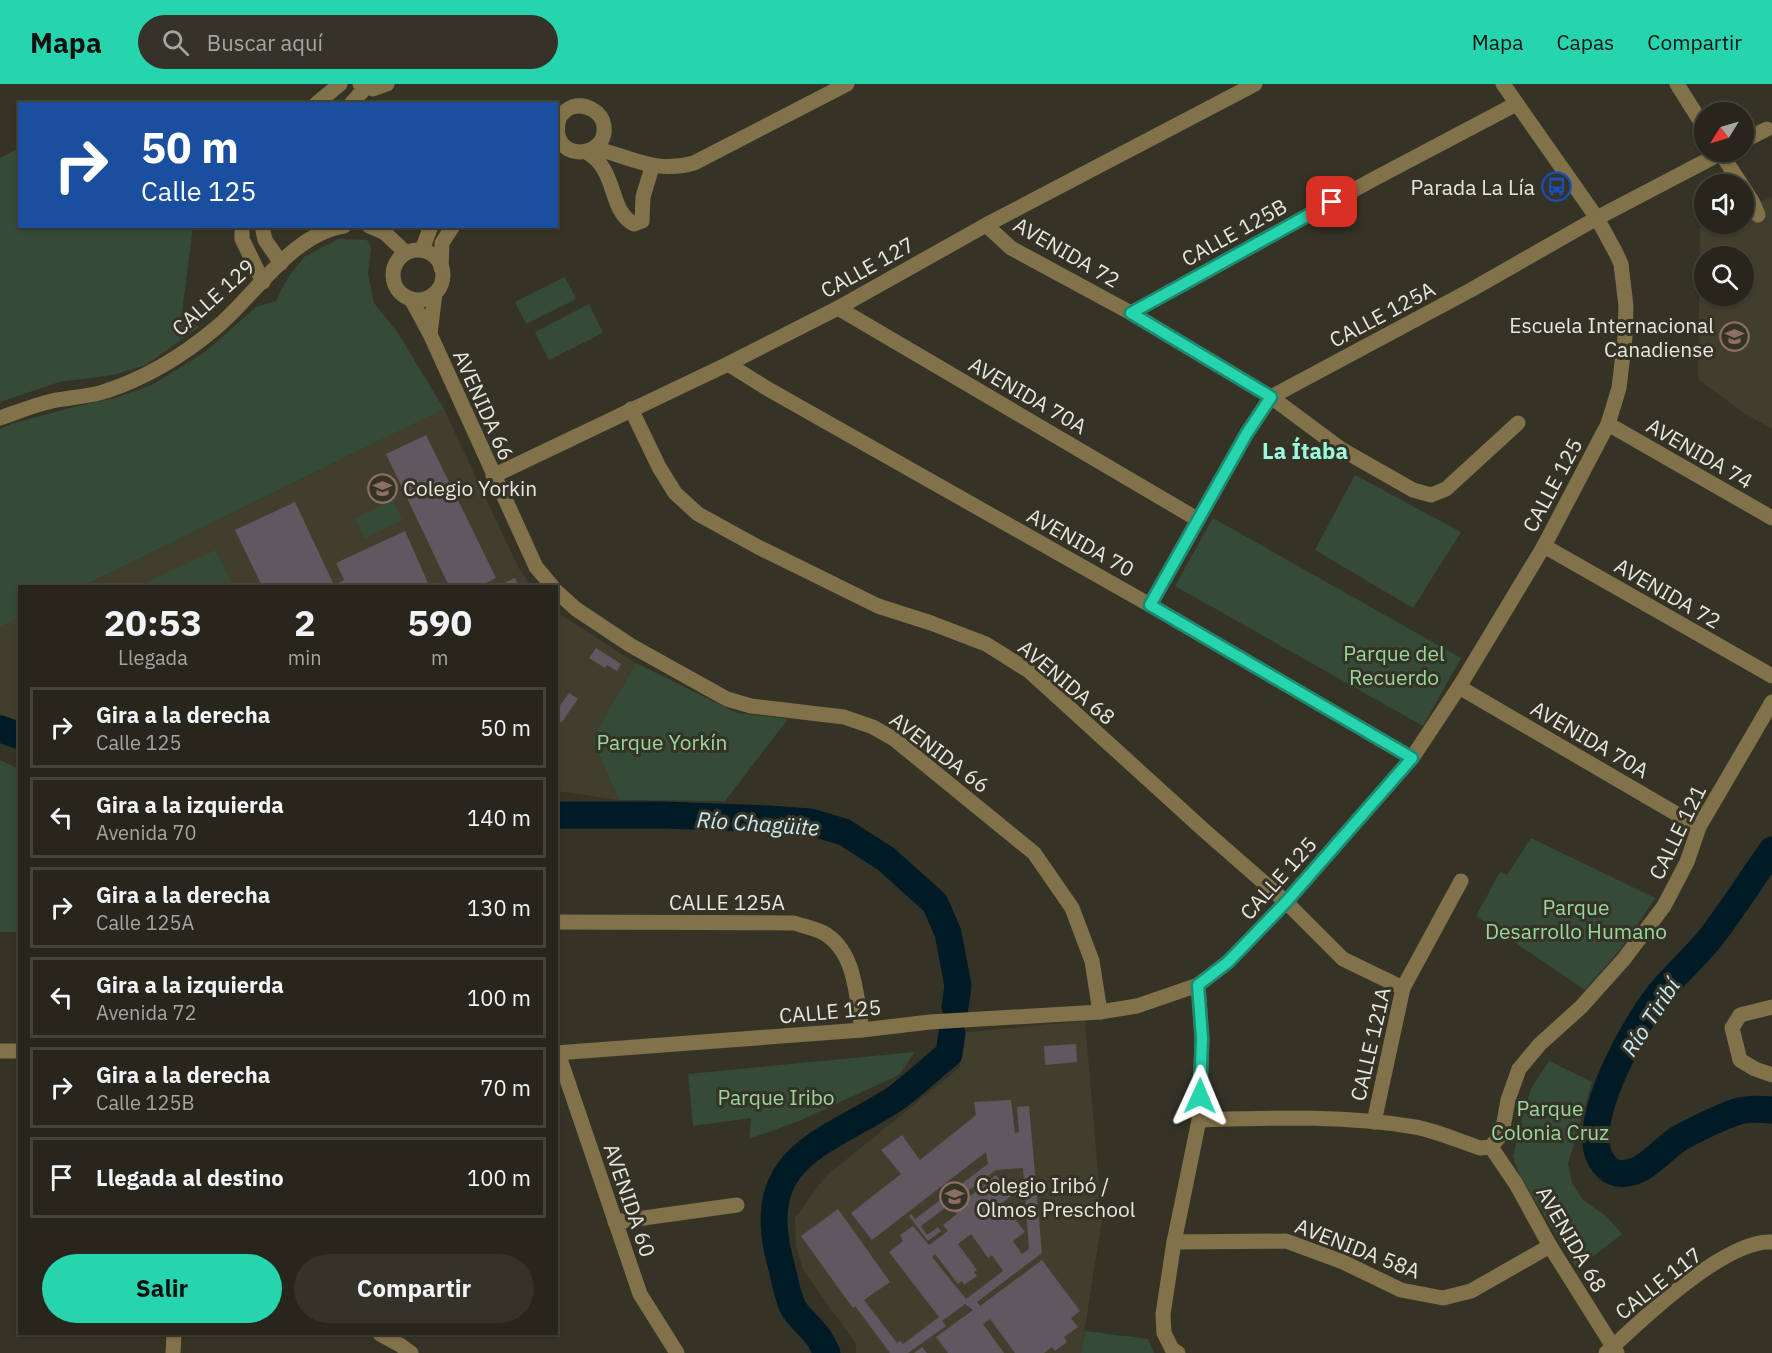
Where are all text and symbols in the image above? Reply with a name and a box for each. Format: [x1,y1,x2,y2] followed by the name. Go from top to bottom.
[138,15,558,69] search box
[30,24,102,61] text: Mapa
[159,26,192,59] icon: search
[207,28,323,57] text: Buscar aquí
[1472,28,1523,56] text: Mapa
[1556,28,1614,56] text: Capas
[1647,28,1742,56] text: Compartir
[1694,102,1754,162] north arrow
[1694,102,1754,306] map controls
[141,120,239,175] text: 50 m
[42,126,120,204] icon: right
[1540,171,1572,203] bus stop icon: Parada La Lía
[141,173,257,208] text: Calle 125
[1410,173,1535,201] place label: Parada La Lía
[1694,174,1754,234] button: sound
[1306,176,1357,227] pin
[1315,185,1348,218] icon: arrive
[1176,192,1292,272] street label: CALLE 125B
[1009,210,1125,294] street label: AVENIDA 72
[815,230,919,304] street label: CALLE 127
[1694,246,1754,306] button: search
[166,252,260,342] street label: CALLE 129
[1324,274,1440,354] street label: CALLE 125A
[1509,311,1714,363] place label: Escuela Internacional Canadiense
[1719,321,1751,353] school or university icon: Escuela Internacional Canadiense
[447,345,521,465] street label: AVENIDA 66
[964,350,1092,440] street label: AVENIDA 70A
[1642,411,1758,495] street label: AVENIDA 74
[1516,433,1588,537] street label: CALLE 125
[1262,436,1348,465] district label: La Ítaba
[366,472,398,504] school or university icon: Colegio Yorkin
[403,474,537,502] place label: Colegio Yorkin
[1022,501,1140,583] street label: AVENIDA 70
[1610,551,1726,635] street label: AVENIDA 72
[104,599,202,646] text: 20:53
[294,599,316,646] text: 2
[407,599,472,646] text: 590
[1013,633,1121,731] street label: AVENIDA 68
[1343,639,1445,691] park label: Parque del Recuerdo
[118,644,188,671] text: Llegada
[288,644,322,671] text: min
[431,644,449,671] text: m
[1526,694,1654,784] street label: AVENIDA 70A
[96,700,270,729] text: Gira a la derecha
[884,705,996,799] street label: AVENIDA 66
[45,711,78,744] icon: right
[480,713,531,742] text: 50 m
[596,728,728,756] park label: Parque Yorkín
[96,729,182,756] text: Calle 125
[1642,780,1712,884] street label: CALLE 121
[96,790,284,819] text: Gira a la izquierda
[45,801,78,834] icon: left
[467,803,531,832] text: 140 m
[696,804,820,842] water label: Río Chagüite
[96,819,196,846] text: Avenida 70
[1233,831,1323,925] street label: CALLE 125
[96,880,270,909] text: Gira a la derecha
[669,888,785,916] street label: CALLE 125A
[45,891,78,924] icon: right
[467,893,531,922] text: 130 m
[1485,893,1667,945] park label: Parque Desarrollo Humano
[96,909,194,936] text: Calle 125A
[96,970,284,999] text: Gira a la izquierda
[1614,971,1687,1061] water label: Río Tiribí
[45,981,78,1014] icon: left
[467,983,531,1012] text: 100 m
[1343,984,1397,1104] street label: CALLE 121A
[778,993,882,1029] street label: CALLE 125
[96,999,196,1026] text: Avenida 72
[96,1060,270,1089] text: Gira a la derecha
[1168,1064,1232,1128] position arrow
[45,1071,78,1104] icon: right
[480,1073,531,1102] text: 70 m
[717,1083,835,1111] park label: Parque Iribo
[96,1089,195,1116] text: Calle 125B
[1491,1094,1609,1146] park label: Parque Colonia Cruz
[597,1139,663,1261] street label: AVENIDA 60
[45,1161,78,1194] icon: arrive
[96,1163,284,1192] text: Llegada al destino
[467,1163,531,1192] text: 100 m
[976,1171,1136,1223] place label: Colegio Iribó / Olmos Preschool
[939,1181,971,1213] school or university icon: Colegio Iribó / Olmos Preschool
[1530,1181,1614,1297] street label: AVENIDA 68
[1291,1211,1425,1285] street label: AVENIDA 58A
[1609,1240,1707,1326] street label: CALLE 117
[42,1254,282,1323] button: Salir
[294,1254,534,1323] button: Compartir

